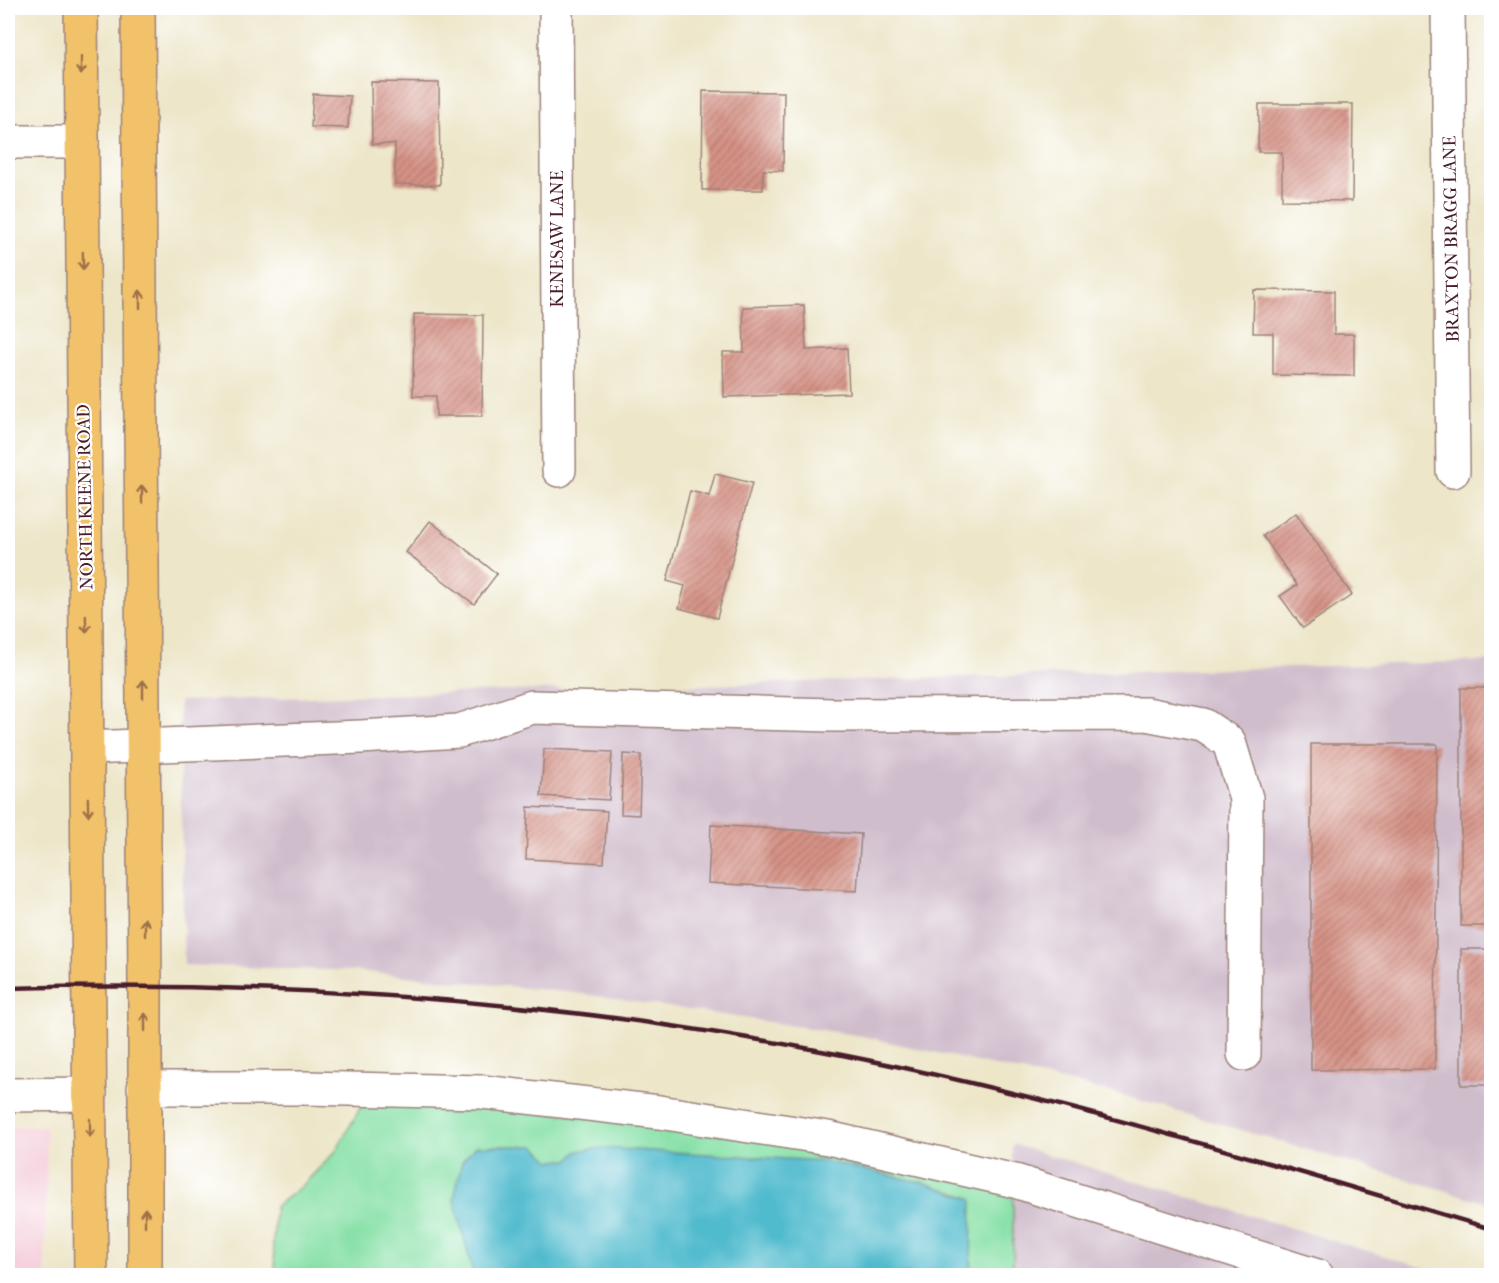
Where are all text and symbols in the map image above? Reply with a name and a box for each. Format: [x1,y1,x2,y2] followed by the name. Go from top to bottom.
[75,55,87,75] one-way arrow
[1439,135,1464,343] street label: BRAXTON BRAGG LANE
[547,170,568,308] street label: KENESAW LANE
[77,250,89,270] one-way arrow
[134,289,146,309] one-way arrow
[73,404,98,590] street label: NORTH KEENE ROAD
[136,484,148,504] one-way arrow
[80,613,92,633] one-way arrow
[137,679,149,699] one-way arrow
[82,796,94,816] one-way arrow
[139,918,151,938] one-way arrow
[139,1013,151,1033] one-way arrow
[84,1118,96,1138] one-way arrow
[139,1208,151,1228] one-way arrow

